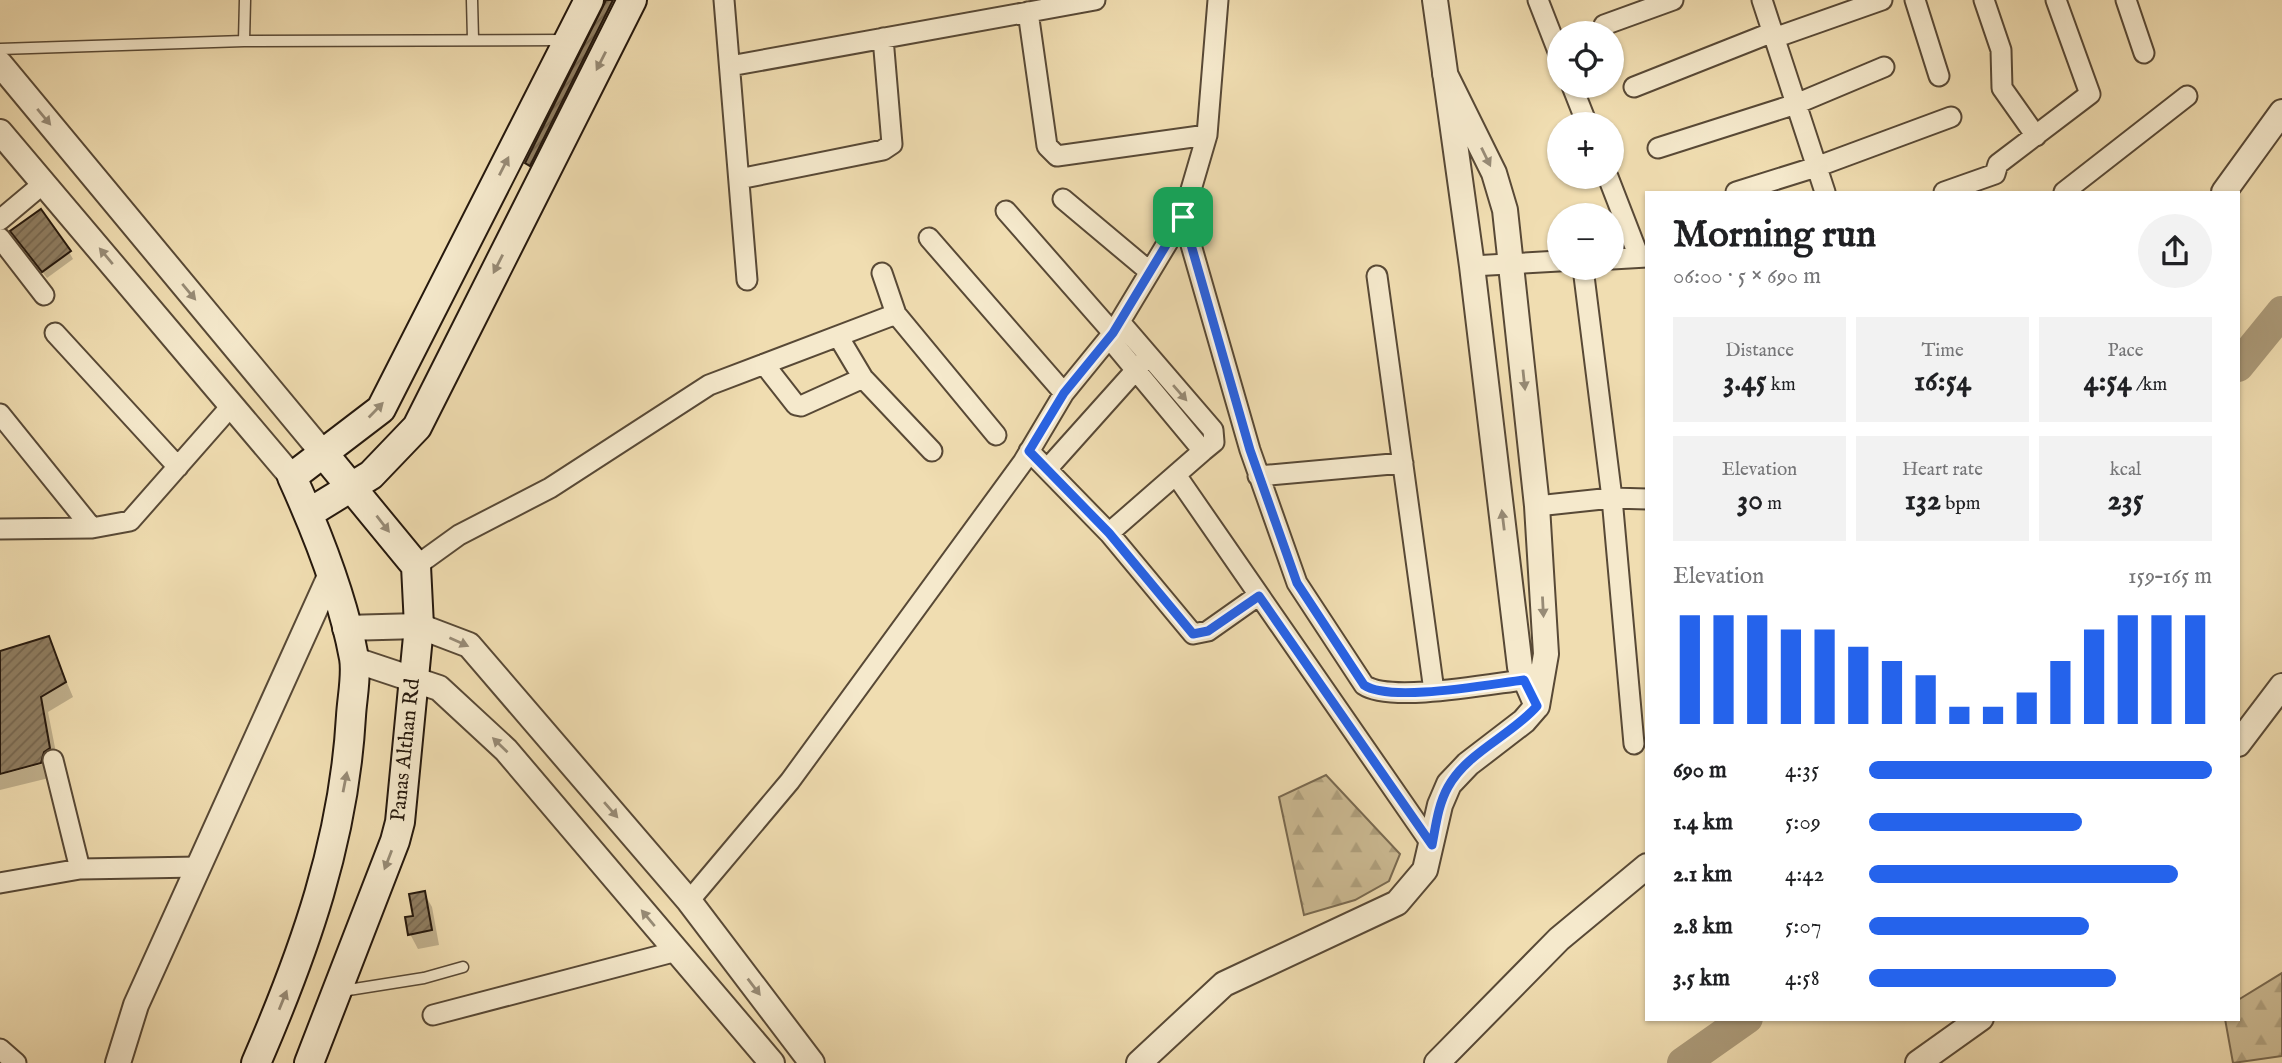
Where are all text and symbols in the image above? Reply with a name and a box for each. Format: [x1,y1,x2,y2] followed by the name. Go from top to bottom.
[1547,21,1624,280] map controls
[1547,21,1624,98] button: locate
[595,51,607,71] one-way arrow
[36,107,51,125] one-way arrow
[1547,112,1624,189] button: +
[1481,147,1492,167] one-way arrow
[498,156,509,176] one-way arrow
[1153,187,1213,247] pin
[1164,198,1202,236] icon: arrive
[1547,203,1624,280] button: −
[1673,212,1876,260] text: Morning run
[2138,214,2212,288] button: share
[98,248,113,266] one-way arrow
[492,254,504,274] one-way arrow
[1673,262,1821,291] text: 06:00 · 5 × 690 m
[181,283,196,300] one-way arrow
[1725,339,1794,363] text: Distance
[1921,339,1964,363] text: Time
[2108,339,2143,363] text: Pace
[1723,363,1767,401] text: 3.45
[1914,363,1971,401] text: 16:54
[2084,363,2132,401] text: 4:54
[1519,369,1530,391] one-way arrow
[1767,373,1796,397] text: km
[2132,373,2167,397] text: /km
[1172,384,1187,401] one-way arrow
[367,402,384,419] one-way arrow
[1722,458,1797,482] text: Elevation
[1902,458,1983,482] text: Heart rate
[2110,458,2141,482] text: kcal
[1737,482,1763,520] text: 30
[1905,482,1941,520] text: 132
[2107,482,2144,520] text: 235
[1763,492,1782,516] text: m
[1941,492,1980,516] text: bpm
[1498,509,1509,531] one-way arrow
[375,515,389,533] one-way arrow
[1673,562,1764,591] text: Elevation
[2128,562,2212,591] text: 159–165 m
[1538,596,1549,618] one-way arrow
[449,636,469,648] one-way arrow
[385,676,427,823] street label: Panas Althan Rd
[492,738,509,754] one-way arrow
[1673,756,1727,785] text: 690 m
[1785,756,1819,785] text: 4:35
[340,771,351,793] one-way arrow
[603,801,619,819] one-way arrow
[1673,808,1733,837] text: 1.4 km
[1785,808,1821,837] text: 5:09
[383,849,394,870] one-way arrow
[1673,860,1732,889] text: 2.1 km
[1785,860,1824,889] text: 4:42
[641,909,656,926] one-way arrow
[1673,912,1733,941] text: 2.8 km
[1785,912,1821,941] text: 5:07
[1673,964,1730,993] text: 3.5 km
[1785,964,1820,993] text: 4:58
[747,978,761,996] one-way arrow
[277,989,288,1010] one-way arrow

